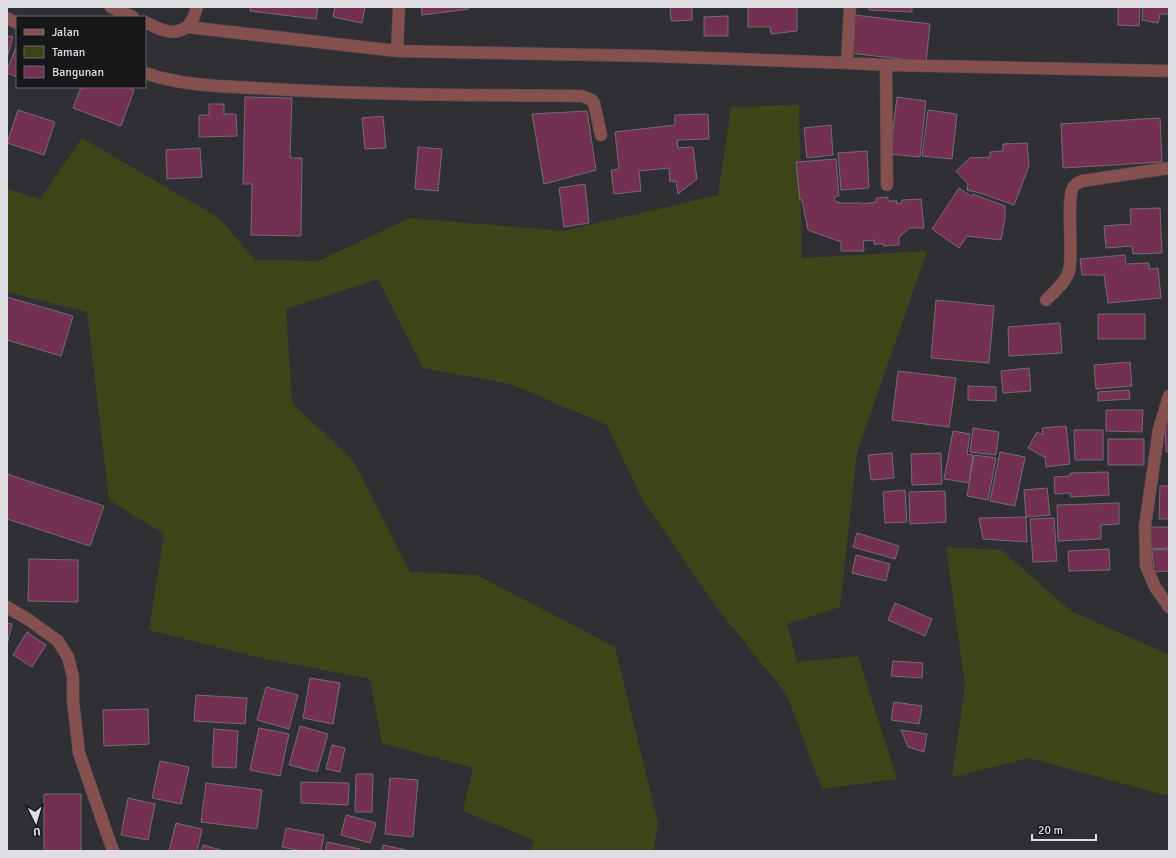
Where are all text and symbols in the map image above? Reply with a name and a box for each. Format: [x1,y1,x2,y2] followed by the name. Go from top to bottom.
[16,16,146,88] legend
[52,25,79,40] text: Jalan
[52,45,85,60] text: Taman
[52,65,104,80] text: Bangunan
[16,802,56,842] north arrow
[1032,816,1096,842] scale bar
[1038,823,1063,838] text: 20 m
[33,825,41,838] text: U

